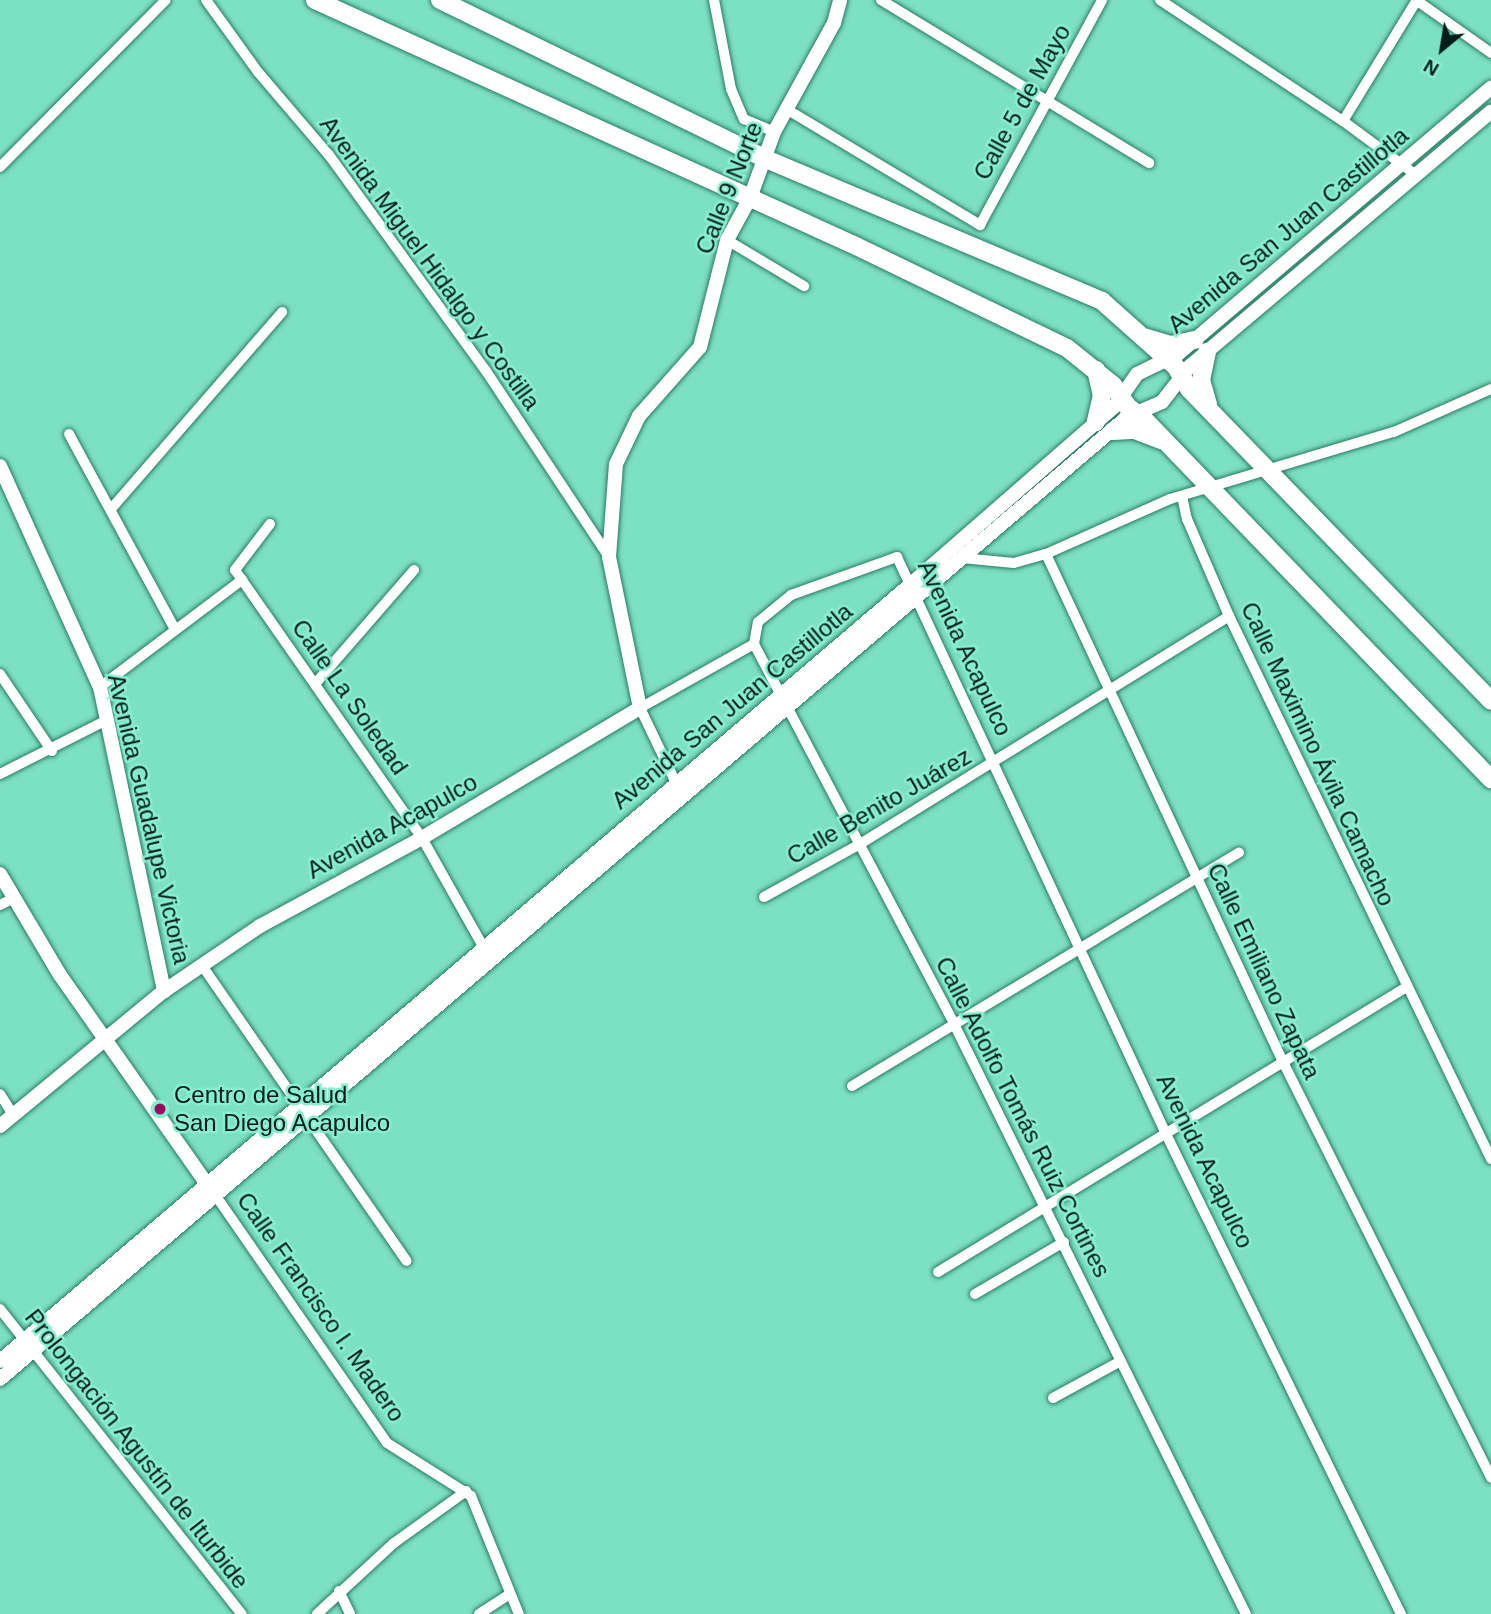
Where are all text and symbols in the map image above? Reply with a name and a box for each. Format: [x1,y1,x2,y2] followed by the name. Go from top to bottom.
[1407,14,1477,84] north arrow
[967,19,1077,185] street label: Calle 5 de Mayo
[1420,55,1442,80] text: N
[314,111,546,415] street label: Avenida Miguel Hidalgo y Costilla
[689,118,769,258] street label: Calle 9 Norte
[1162,121,1414,339] street label: Avenida San Juan Castillotla
[911,555,1019,741] street label: Avenida Acapulco
[606,597,858,815] street label: Avenida San Juan Castillotla
[1235,597,1401,911] street label: Calle Maximino Ávila Camacho
[286,614,414,780] street label: Calle La Soledad
[102,671,196,967] street label: Avenida Guadalupe Victoria
[782,742,976,870] street label: Calle Benito Juárez
[301,767,483,885] street label: Avenida Acapulco
[1201,859,1327,1083] street label: Calle Emiliano Zapata
[929,951,1117,1283] street label: Calle Adolfo Tomás Ruiz Cortines
[1150,1069,1260,1253] street label: Avenida Acapulco
[174,1081,391,1137] place label: Centro de Salud San Diego Acapulco
[152,1101,168,1117] marker: Centro de Salud San Diego Acapulco
[231,1187,411,1427] street label: Calle Francisco I. Madero
[18,1303,256,1595] street label: Prolongación Agustín de Iturbide

